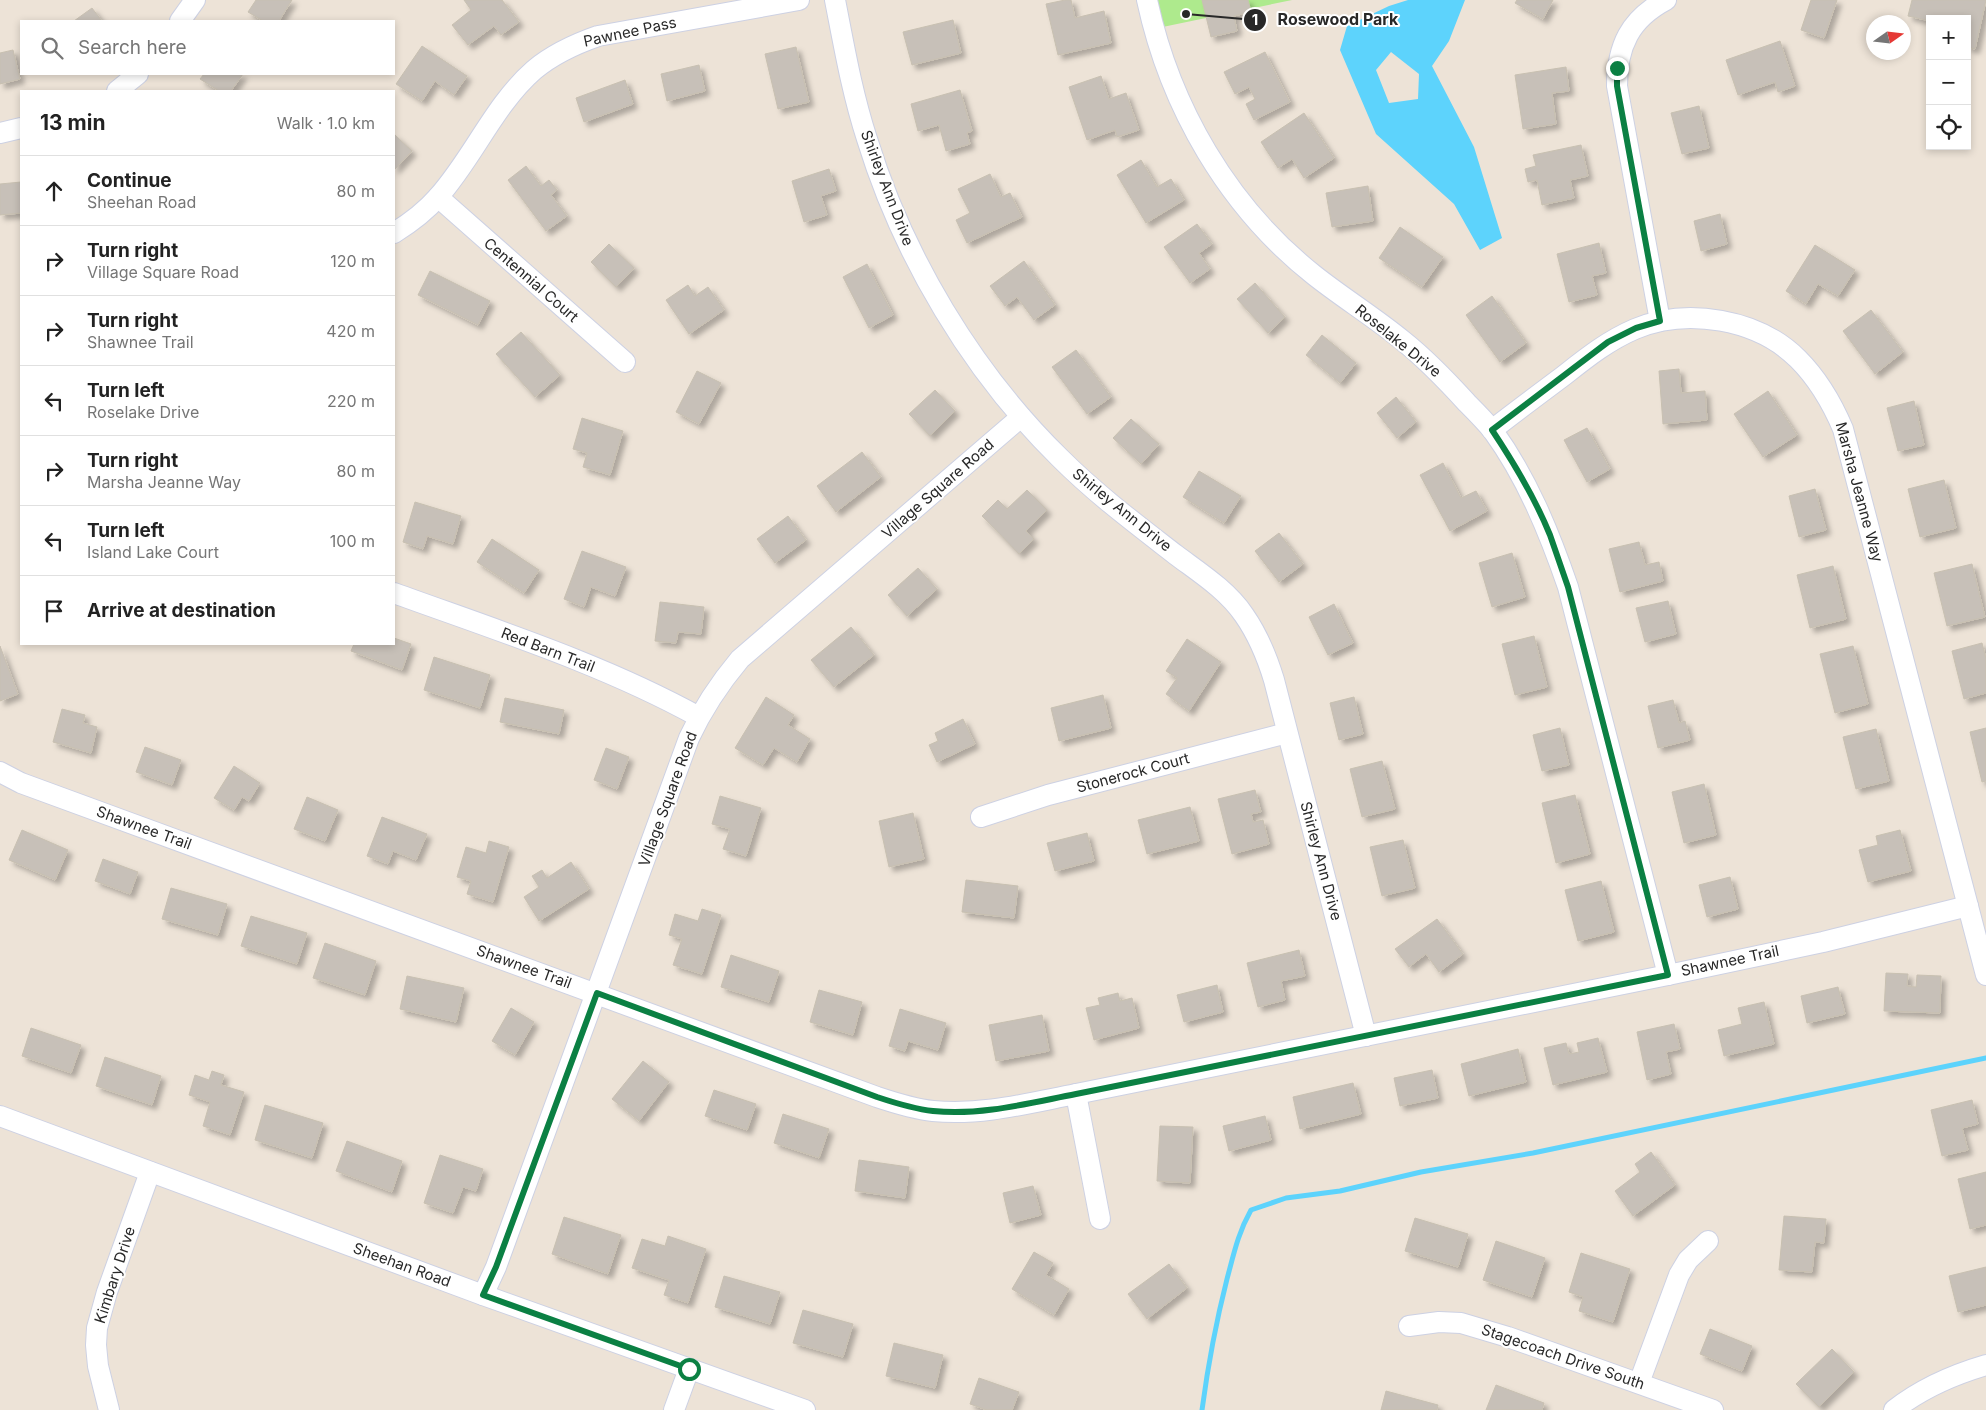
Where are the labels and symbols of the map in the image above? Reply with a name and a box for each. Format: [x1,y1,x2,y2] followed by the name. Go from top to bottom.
[1242,4,1408,35] callout: Rosewood Park
[1278,9,1399,29] text: Rosewood Park
[1252,10,1258,29] text: 1
[582,12,678,51] street label: Pawnee Pass
[1866,15,1911,60] north arrow
[1606,57,1629,80] route end
[857,127,918,248] street label: Shirley Ann Drive
[480,233,583,326] street label: Centennial Court
[1351,300,1445,381] street label: Roselake Drive
[1832,420,1887,565] street label: Marsha Jeanne Way
[878,435,998,543] street label: Village Square Road
[1069,464,1176,555] street label: Shirley Ann Drive
[499,623,598,676] street label: Red Barn Trail
[634,729,701,869] street label: Village Square Road
[1074,748,1191,797] street label: Stonerock Court
[1296,799,1346,922] street label: Shirley Ann Drive
[94,802,194,854] street label: Shawnee Trail
[474,941,574,993] street label: Shawnee Trail
[1679,941,1781,980] street label: Shawnee Trail
[90,1224,139,1326] street label: Kimbary Drive
[351,1238,454,1291] street label: Sheehan Road
[1479,1320,1647,1393] street label: Stagecoach Drive South
[678,1358,701,1381] route start

